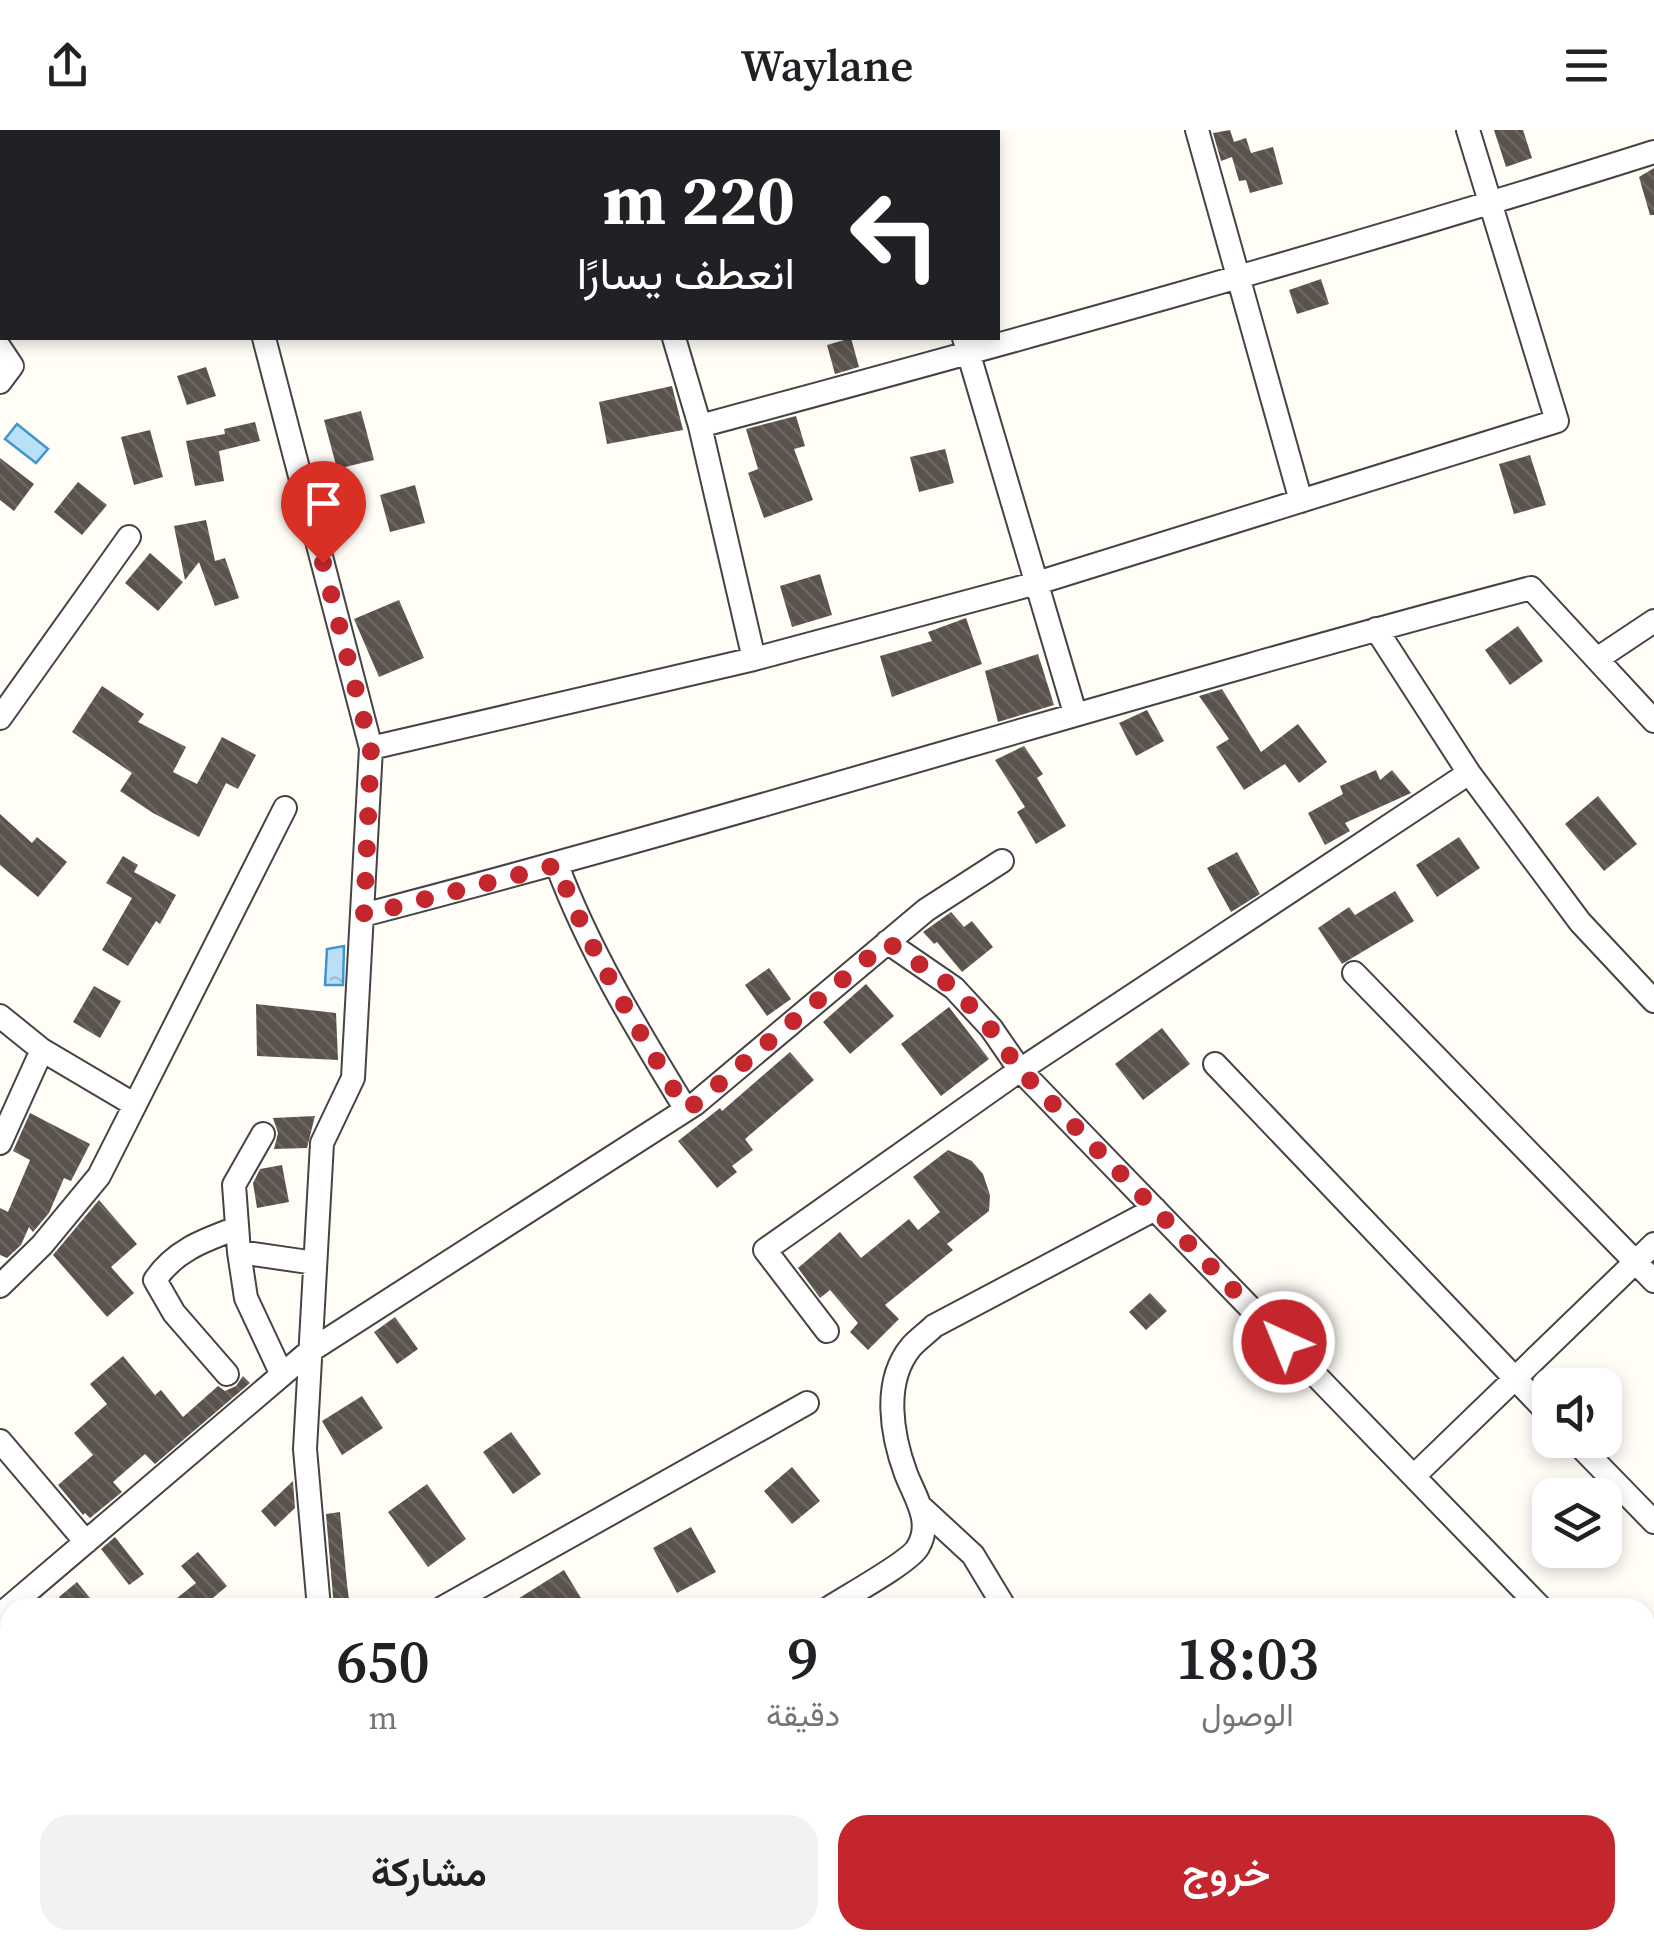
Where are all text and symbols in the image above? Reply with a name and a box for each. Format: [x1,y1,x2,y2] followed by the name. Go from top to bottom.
[741,34,913,96] text: Waylane
[40,38,95,93] icon: share
[1559,38,1614,93] icon: menu
[603,151,795,247] text: 220 m
[830,170,960,300] icon: left
[577,242,795,304] text: انعطف يسارًا
[281,461,366,564] pin
[296,476,351,531] icon: arrive
[1232,1290,1336,1394] position arrow
[1532,1368,1622,1568] map controls
[1532,1368,1622,1458] button: sound
[1532,1478,1622,1568] button: layers
[787,1617,819,1699] text: 9
[1176,1617,1319,1699] text: 18:03
[336,1620,430,1702] text: 650
[766,1693,840,1737] text: دقيقة
[1201,1693,1294,1737] text: الوصول
[369,1696,397,1740] text: m
[40,1815,818,1930] button: مشاركة
[838,1815,1615,1930] button: خروج

